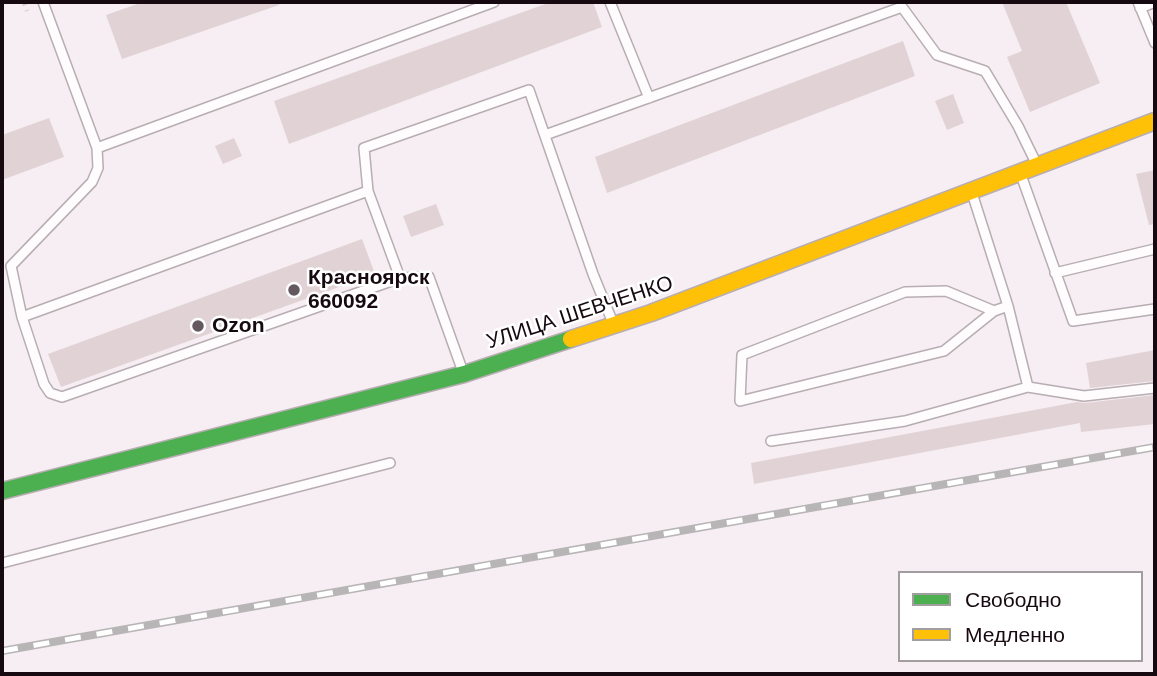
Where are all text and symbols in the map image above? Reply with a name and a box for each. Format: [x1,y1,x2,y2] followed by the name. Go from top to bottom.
[308,265,430,315] place label: Красноярск 660092
[484,271,676,355] street label: УЛИЦА ШЕВЧЕНКО
[286,282,302,298] marker: Красноярск 660092
[212,313,264,339] place label: Ozon
[190,318,206,334] marker: Ozon
[898,571,1143,662] legend
[965,588,1062,611] text: Свободно
[965,623,1065,646] text: Медленно

